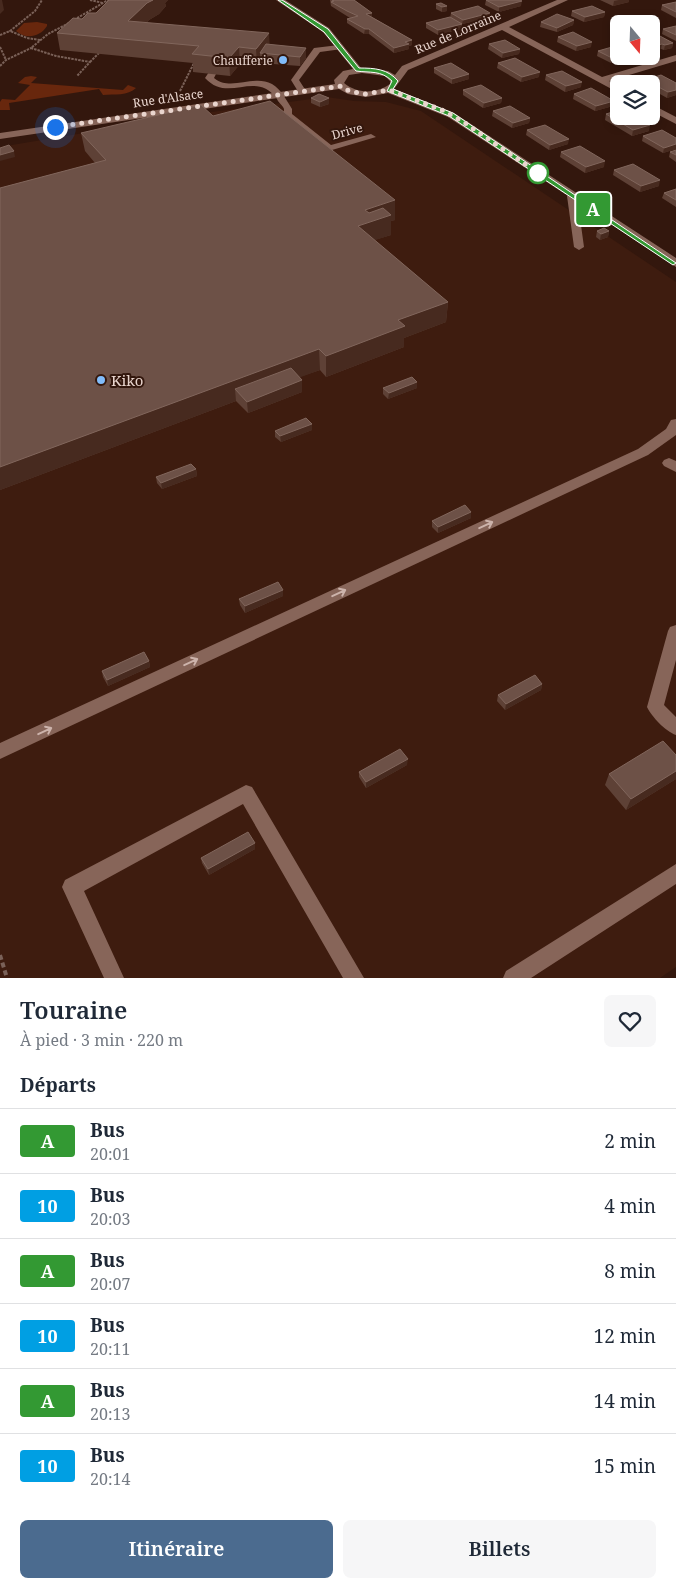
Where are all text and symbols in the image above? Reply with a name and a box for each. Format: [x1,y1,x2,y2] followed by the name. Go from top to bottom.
[412,6,504,58] street label: Rue de Lorraine
[610,15,660,65] north arrow
[610,15,660,125] map controls
[213,52,273,69] place label: Chaufferie
[277,54,289,66] marker: Chaufferie
[610,75,660,125] button: layers
[132,85,204,111] street label: Rue d'Alsace
[43,115,68,140] your location
[330,119,364,143] street label: Drive
[527,162,549,184] unlabelled marker
[577,193,609,225] line badge: A
[586,197,600,221] text: A
[111,370,143,390] place label: Kiko
[95,374,107,386] marker: Kiko
[478,520,493,530] one-way arrow
[331,588,346,597] one-way arrow
[184,657,199,667] one-way arrow
[37,726,52,736] one-way arrow
[20,993,127,1026] text: Touraine
[604,995,656,1047] button: heart
[20,1029,183,1051] text: À pied · 3 min · 220 m
[20,1072,96,1098] text: Départs
[90,1117,125,1143] text: Bus
[604,1128,656,1154] text: 2 min
[41,1129,54,1153] text: A
[90,1143,130,1165] text: 20:01
[90,1182,125,1208] text: Bus
[604,1193,656,1219] text: 4 min
[37,1194,58,1218] text: 10
[90,1208,130,1230] text: 20:03
[90,1247,125,1273] text: Bus
[604,1258,656,1284] text: 8 min
[41,1259,54,1283] text: A
[90,1273,130,1295] text: 20:07
[90,1312,125,1338] text: Bus
[594,1323,656,1349] text: 12 min
[37,1324,58,1348] text: 10
[90,1338,130,1360] text: 20:11
[90,1377,125,1403] text: Bus
[594,1388,656,1414] text: 14 min
[41,1389,54,1413] text: A
[90,1403,130,1425] text: 20:13
[90,1442,125,1468] text: Bus
[594,1453,656,1479] text: 15 min
[37,1454,58,1478] text: 10
[90,1468,130,1490] text: 20:14
[20,1520,333,1578] button: Itinéraire
[343,1520,656,1578] button: Billets

